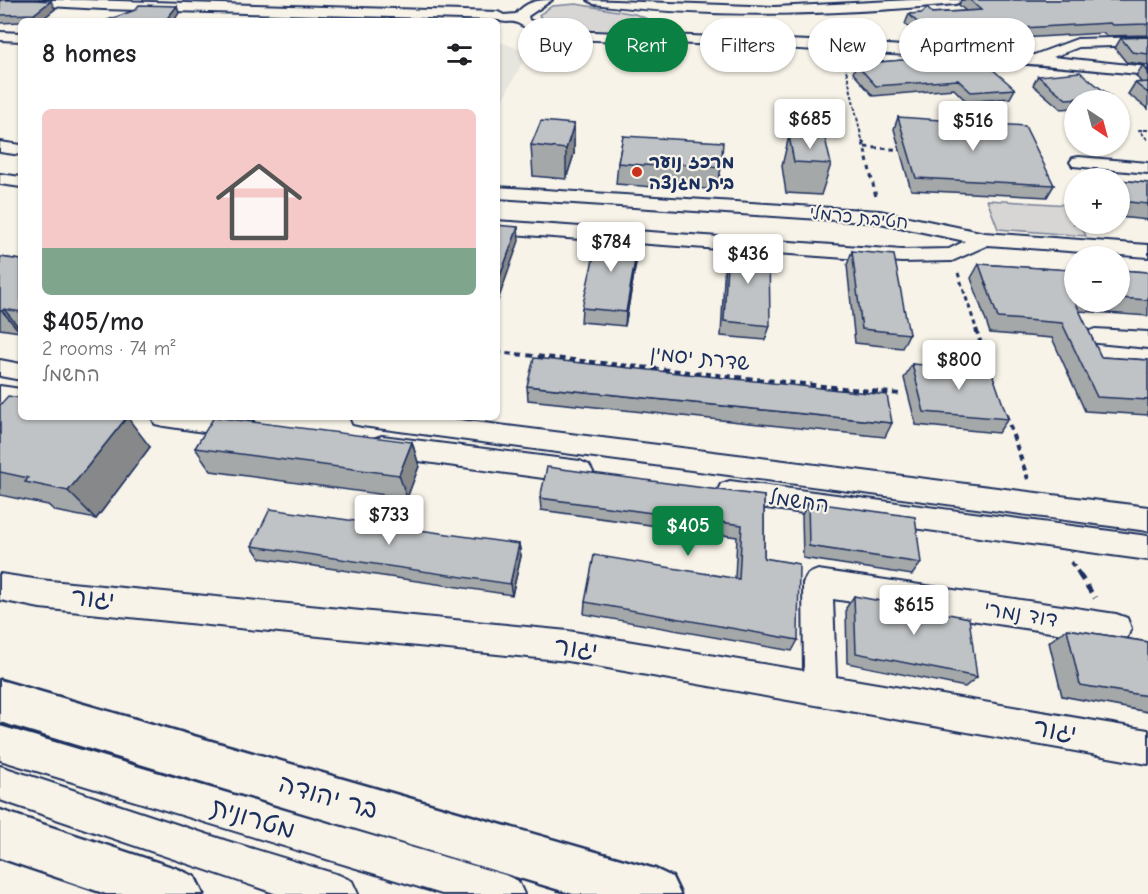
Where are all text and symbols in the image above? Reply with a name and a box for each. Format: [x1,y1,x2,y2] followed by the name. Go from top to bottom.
[518,18,593,72] chip: Buy
[605,18,688,72] chip: Rent
[700,18,796,72] chip: Filters
[808,18,887,72] chip: New
[899,18,1035,72] chip: Apartment
[443,38,476,71] icon: filters
[42,39,136,69] text: 8 homes
[1064,90,1130,156] north arrow
[1064,90,1130,312] map controls
[774,99,846,150] pin: $685
[937,101,1009,152] pin: $516
[788,107,832,130] text: $685
[953,109,993,132] text: $516
[205,148,313,256] icon: home
[649,152,735,194] place label: מרכז נוער בית מגנצה
[630,165,644,179] marker: מרכז נוער בית מגנצה
[1064,168,1130,234] button: +
[809,202,909,234] street label: חטיבת כרמלי
[575,222,647,273] pin: $784
[591,230,631,253] text: $784
[712,234,784,285] pin: $436
[727,242,769,265] text: $436
[1064,246,1130,312] button: −
[42,307,144,337] text: $405/mo
[42,337,175,360] text: 2 rooms · 74 m²
[923,340,995,391] pin: $800
[649,341,751,376] street label: שדרת יסמין
[936,348,982,371] text: $800
[42,363,100,386] text: החשמל
[767,485,831,517] street label: החשמל
[353,495,425,546] pin: $733
[369,503,409,526] text: $733
[652,506,724,557] pin: $405
[666,514,710,537] text: $405
[70,582,116,616] street label: יגור
[878,585,950,636] pin: $615
[894,593,934,616] text: $615
[983,596,1059,632] street label: דוד נמרי
[552,631,600,667] street label: יגור
[1031,712,1079,750] street label: יגור
[275,769,381,825] street label: בר יהודה
[207,792,299,846] street label: מטרונית

